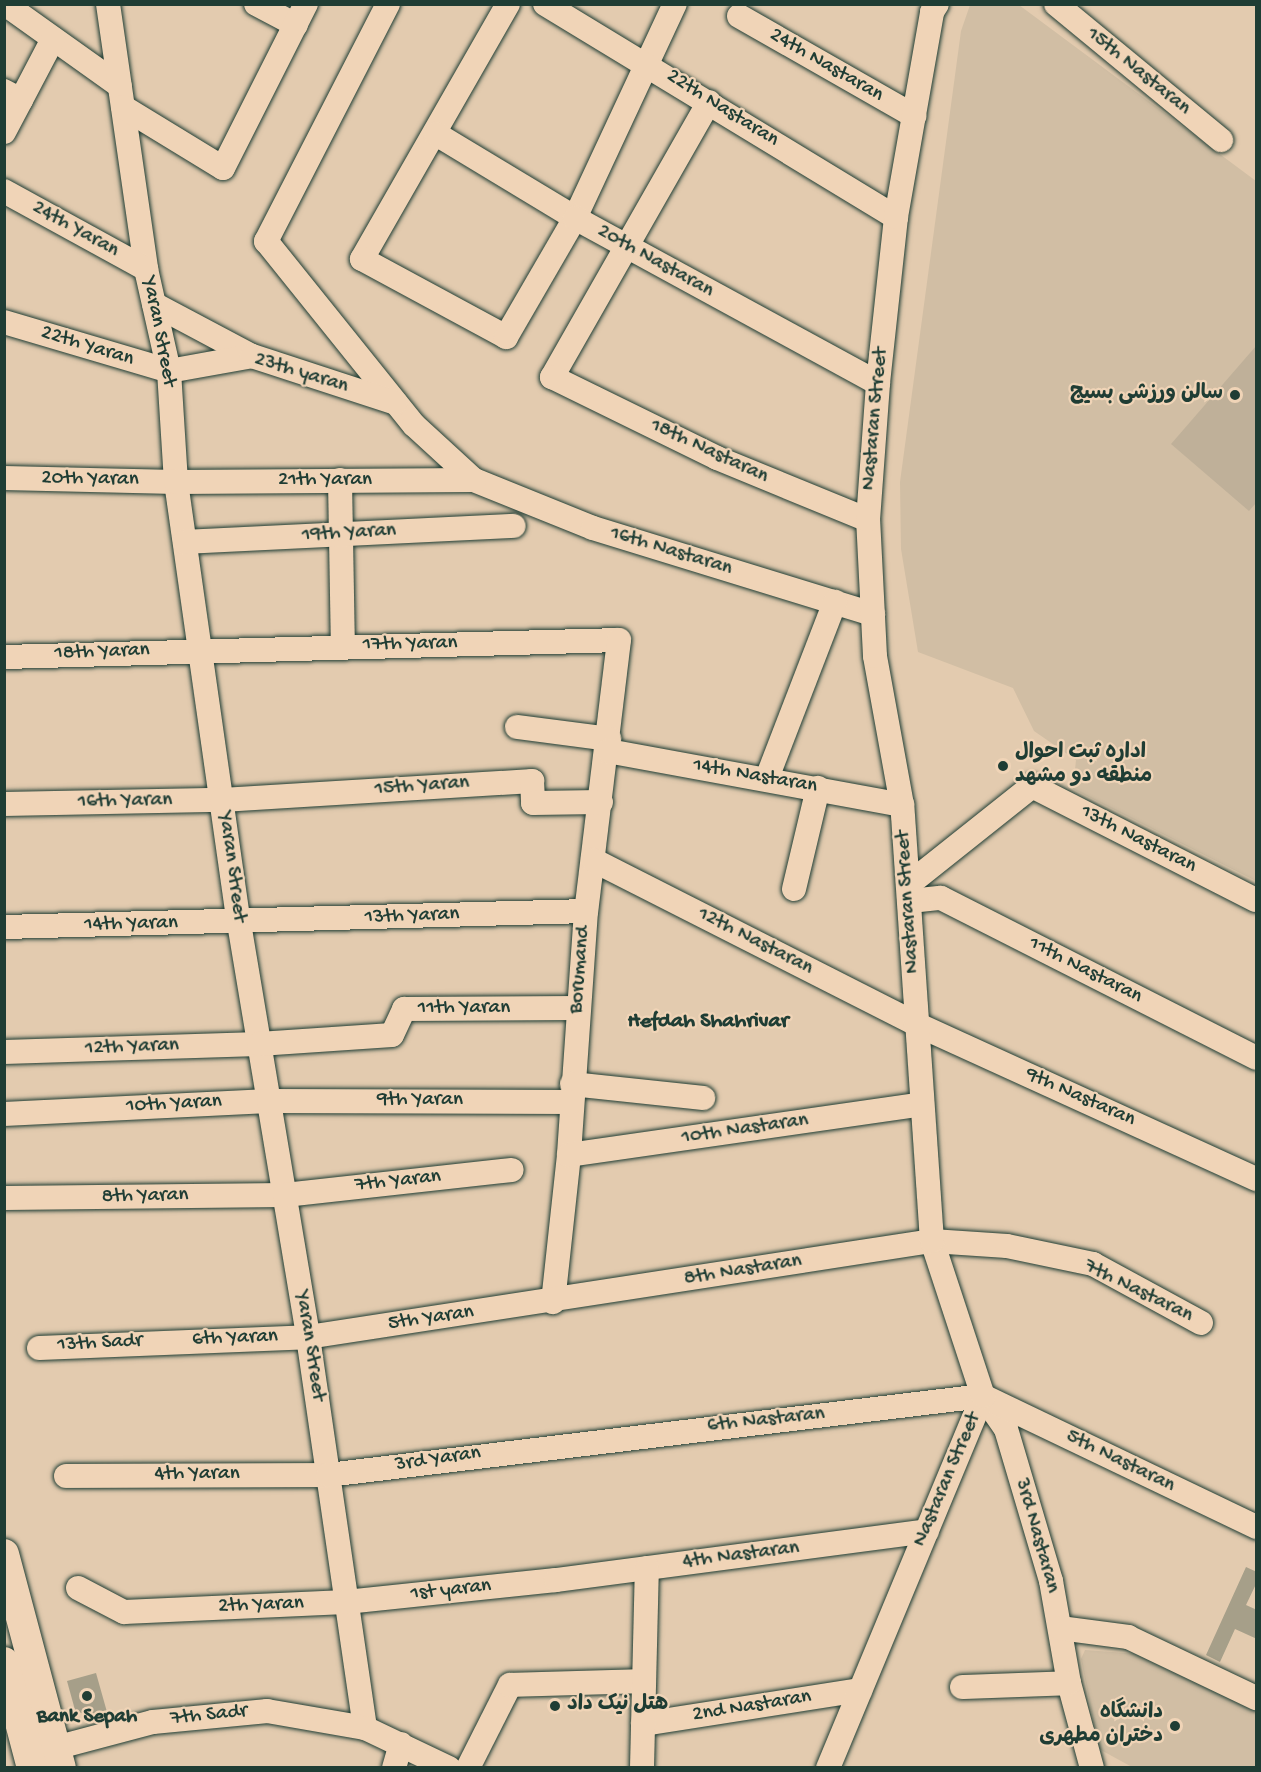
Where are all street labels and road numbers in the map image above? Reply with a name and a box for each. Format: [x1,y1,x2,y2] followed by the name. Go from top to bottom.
[1081,22,1195,122] street label: 15th Nastaran
[765,23,887,109] street label: 24th Nastaran
[661,64,783,154] street label: 22th Nastaran
[27,196,123,264] street label: 24th Yaran
[592,220,718,304] street label: 20th Nastaran
[135,275,181,389] street label: Yaran Street
[37,321,137,373] street label: 22th Yaran
[857,346,895,492] street label: Nastaran Street
[251,348,351,400] street label: 23th yaran
[646,414,772,490] street label: 18th Nastaran
[41,467,139,493] street label: 20th Yaran
[278,468,372,494] street label: 21th Yaran
[301,519,397,549] street label: 19th Yaran
[607,521,735,583] street label: 16th Nastaran
[362,632,458,658] street label: 17th Yaran
[54,639,150,667] street label: 18th Yaran
[691,754,819,800] street label: 14th Nastaran
[374,771,470,803] street label: 15th Yaran
[78,789,172,815] street label: 16th Yaran
[1076,800,1200,880] street label: 13th Nastaran
[211,810,251,924] street label: Yaran Street
[891,830,927,974] street label: Nastaran Street
[693,902,817,982] street label: 12th Nastaran
[364,903,460,931] street label: 13th Yaran
[84,912,178,938] street label: 14th Yaran
[565,925,597,1015] street label: Borumand
[1024,932,1146,1010] street label: 11th Nastaran
[418,996,510,1022] street label: 11th Yaran
[85,1034,179,1062] street label: 12th Yaran
[1021,1063,1139,1133] street label: 9th Nastaran
[377,1088,463,1114] street label: 9th Yaran
[126,1090,222,1120] street label: 10th Yaran
[680,1109,810,1151] street label: 10th Nastaran
[354,1165,442,1199] street label: 7th Yaran
[101,1184,189,1210] street label: 8th Yaran
[682,1249,804,1293] street label: 8th Nastaran
[1079,1255,1197,1329] street label: 7th Nastaran
[288,1289,330,1403] street label: Yaran Street
[386,1301,476,1337] street label: 5th Yaran
[192,1325,278,1353] street label: 6th Yaran
[57,1329,143,1359] street label: 13th Sadr
[706,1402,826,1440] street label: 6th Nastaran
[908,1409,988,1551] street label: Nastaran Street
[1061,1425,1179,1499] street label: 5th Nastaran
[394,1442,482,1478] street label: 3rd Yaran
[154,1462,240,1488] street label: 4th Yaran
[1008,1476,1064,1596] street label: 3rd Nastaran
[681,1536,801,1576] street label: 4th Nastaran
[409,1574,493,1608] street label: 1st yaran
[218,1592,304,1620] street label: 2th Yaran
[691,1685,813,1729] street label: 2nd Nastaran
[169,1699,249,1733] street label: 7th Sadr

